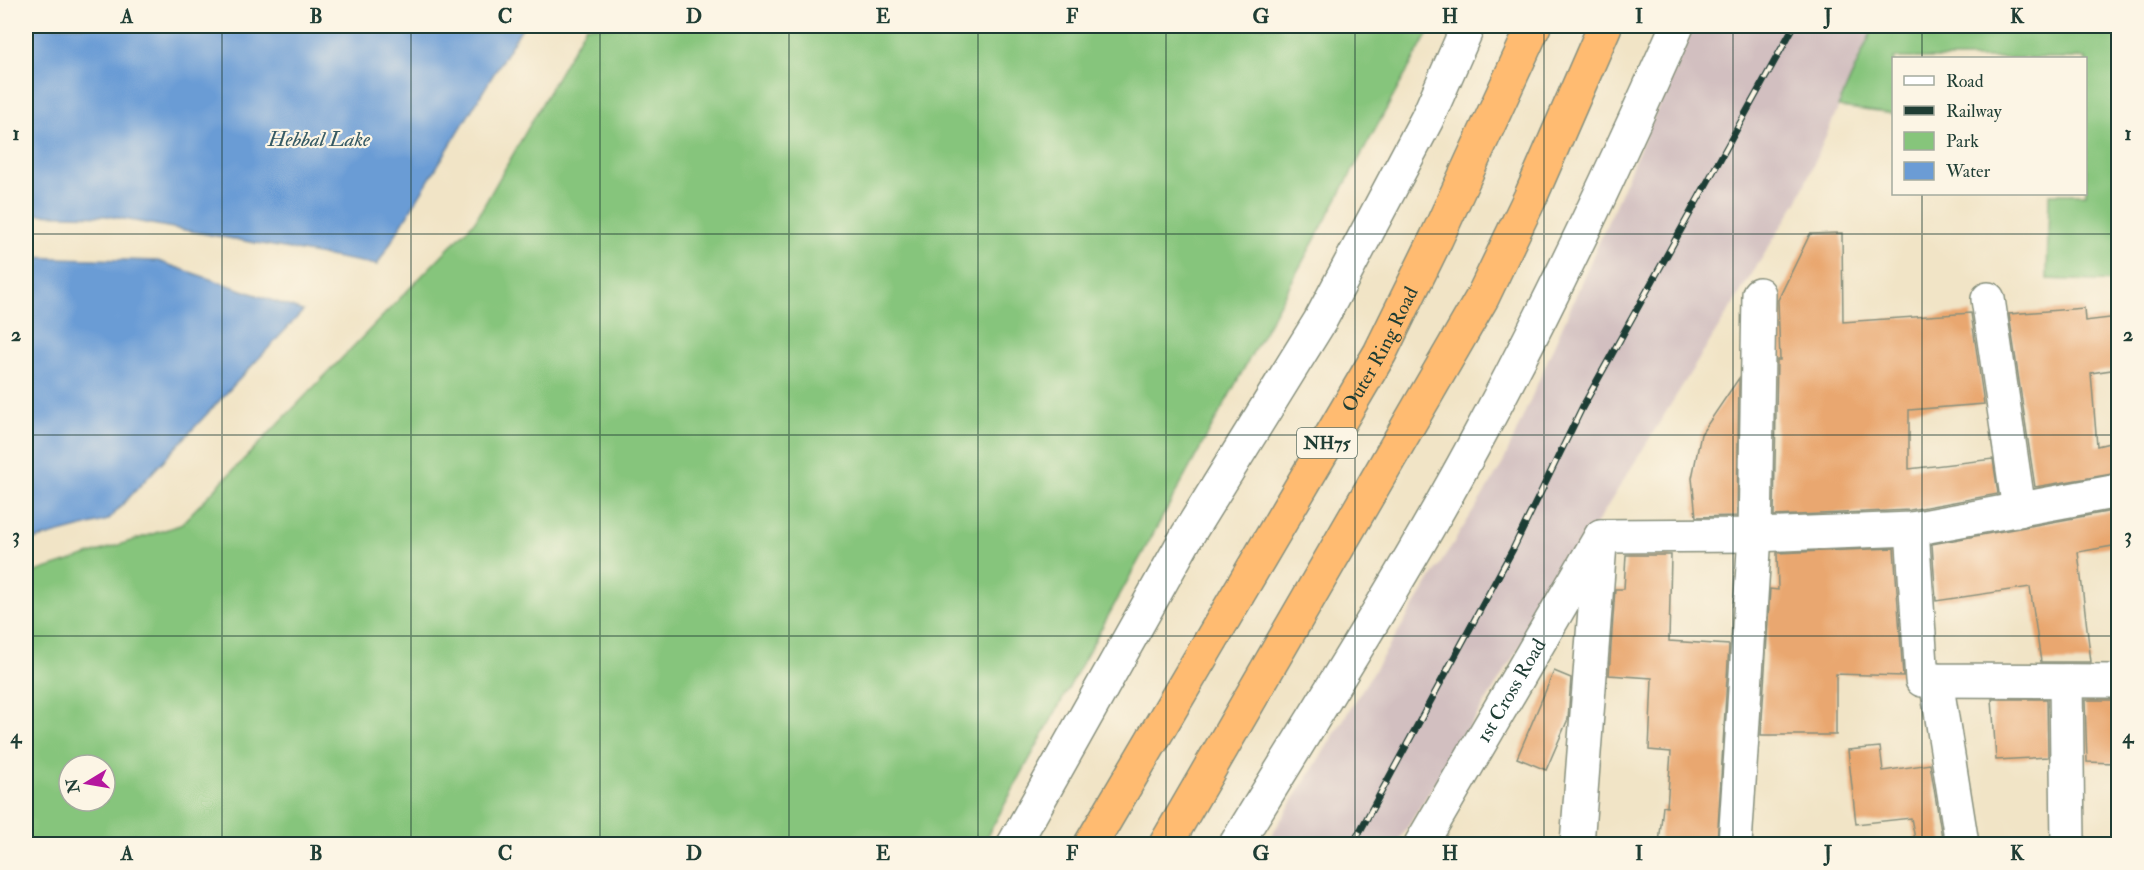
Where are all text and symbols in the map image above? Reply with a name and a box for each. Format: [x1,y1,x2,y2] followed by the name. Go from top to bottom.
[120,4,134,29] text: A
[309,4,323,29] text: B
[498,4,512,29] text: C
[686,4,702,29] text: D
[876,4,891,29] text: E
[1066,4,1079,29] text: F
[1253,4,1270,29] text: G
[1442,4,1458,29] text: H
[1635,4,1643,29] text: I
[1823,4,1832,29] text: J
[2010,4,2025,29] text: K
[1892,57,2087,195] legend
[1946,70,1984,93] text: Road
[1946,100,2003,123] text: Railway
[12,121,20,146] text: 1
[2124,121,2132,146] text: 1
[267,126,371,153] water label: Hebbal Lake
[1946,130,1979,153] text: Park
[1945,160,1990,183] text: Water
[1336,282,1424,417] street label: Outer Ring Road
[11,322,21,347] text: 2
[2123,322,2133,347] text: 2
[1297,428,1357,458] road number: NH75
[12,523,20,548] text: 3
[2124,523,2132,548] text: 3
[1471,634,1551,747] street label: 1st Cross Road
[10,724,23,749] text: 4
[2122,724,2135,749] text: 4
[57,753,117,813] north arrow
[62,776,85,796] text: N
[120,841,134,866] text: A
[309,841,323,866] text: B
[498,841,512,866] text: C
[686,841,702,866] text: D
[876,841,891,866] text: E
[1066,841,1079,866] text: F
[1253,841,1270,866] text: G
[1442,841,1458,866] text: H
[1635,841,1643,866] text: I
[1823,841,1832,866] text: J
[2010,841,2025,866] text: K

